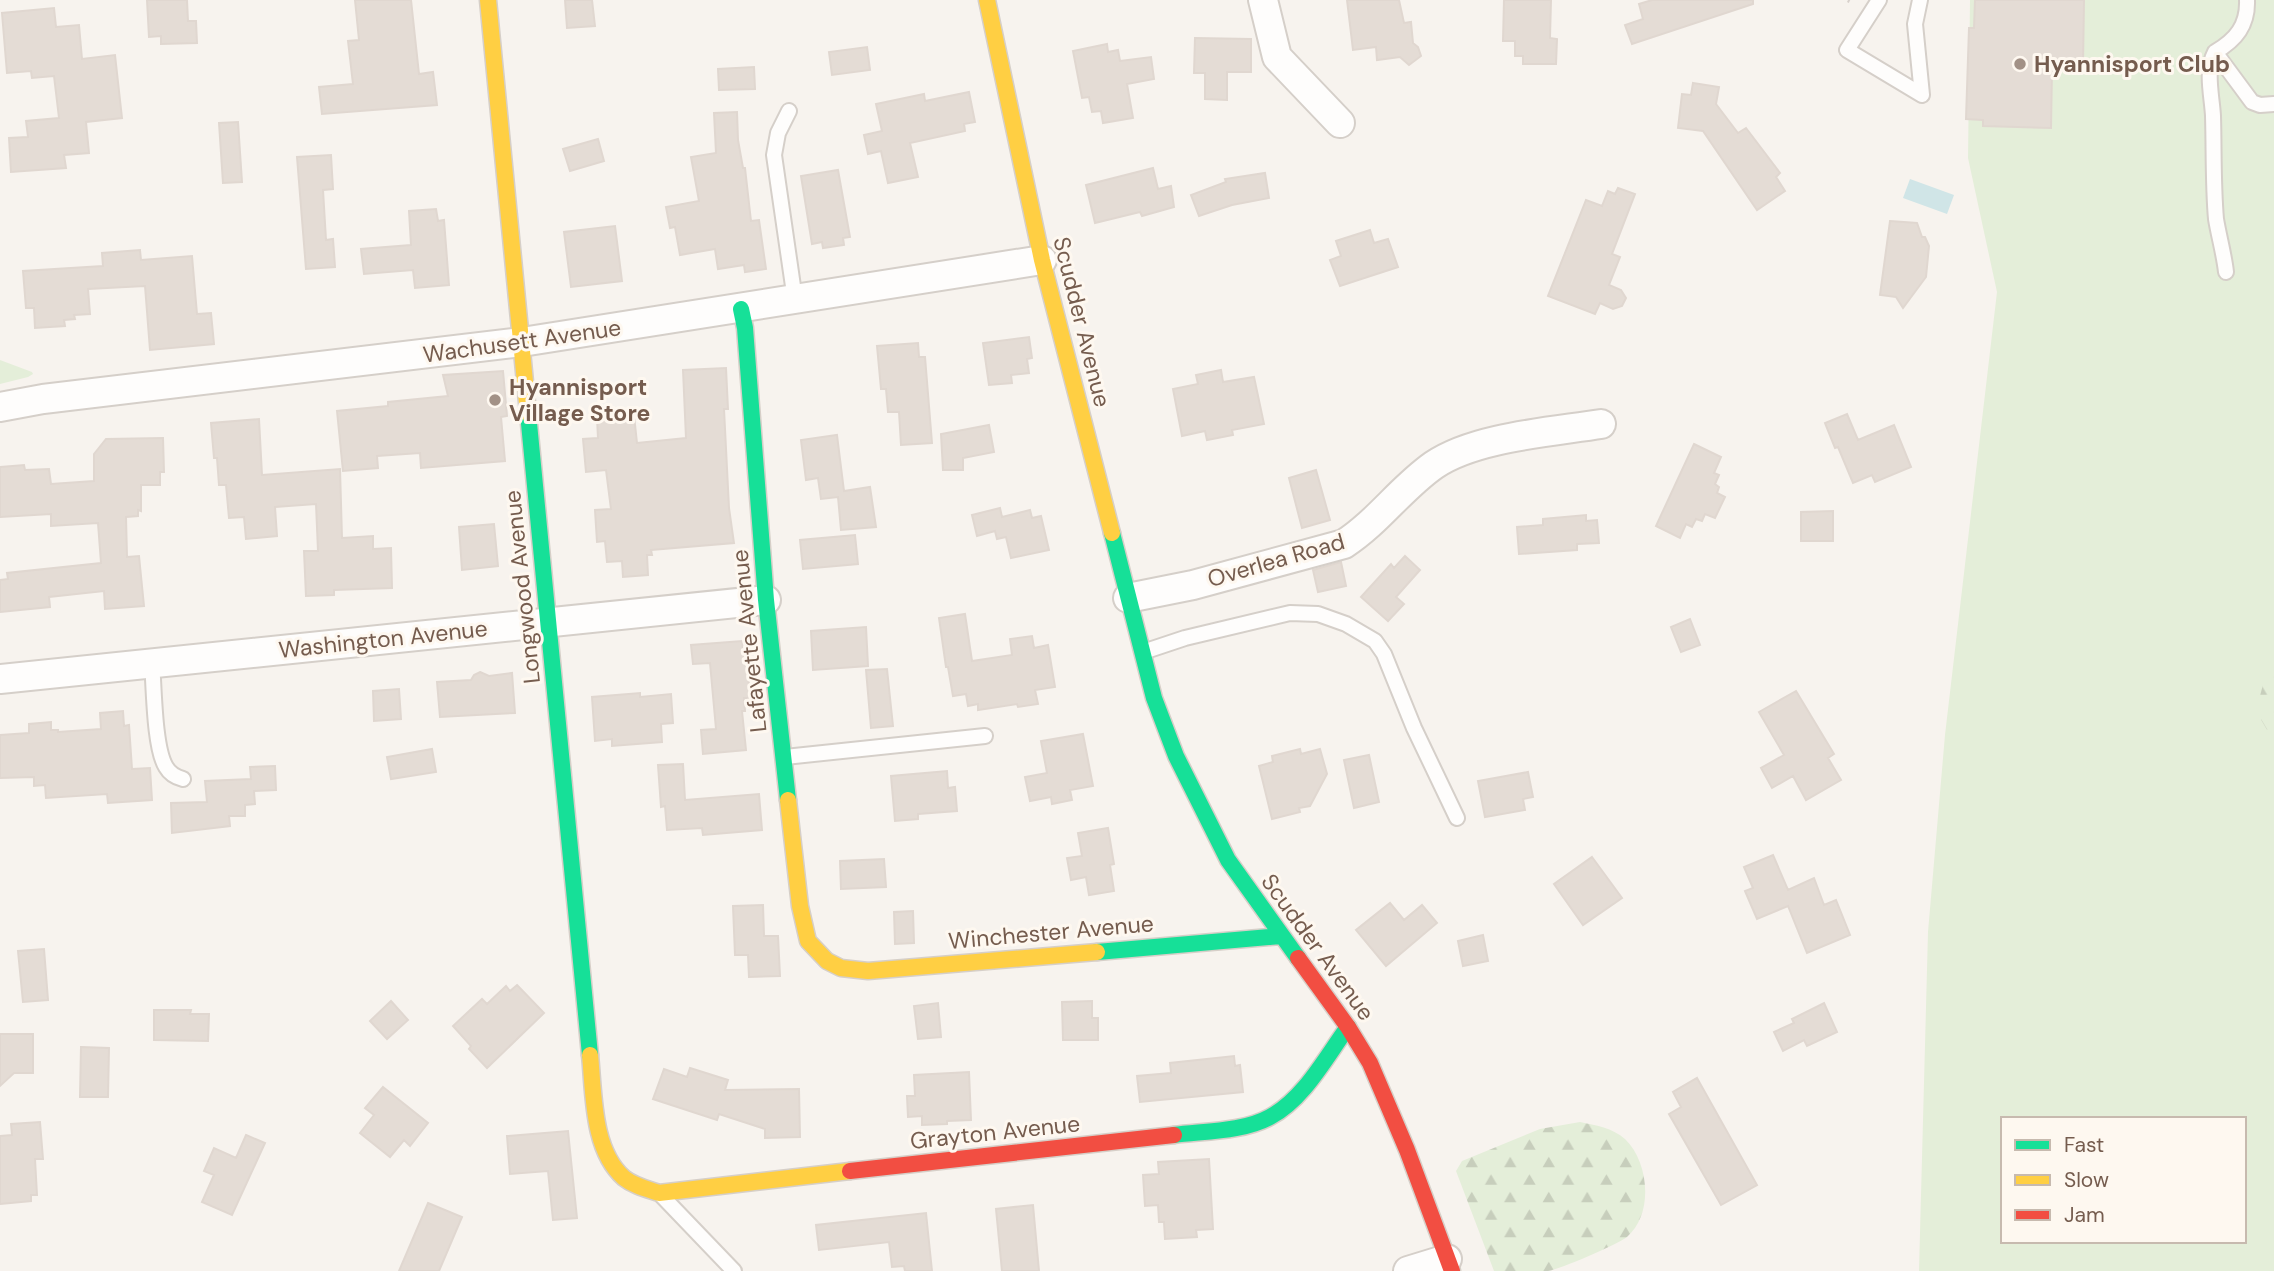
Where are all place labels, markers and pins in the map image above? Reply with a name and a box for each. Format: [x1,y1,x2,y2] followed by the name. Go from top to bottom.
[2034,49,2230,79] place label: Hyannisport Club
[2012,56,2028,72] marker: Hyannisport Club
[509,372,650,428] place label: Hyannisport Village Store
[487,392,503,408] marker: Hyannisport Village Store

